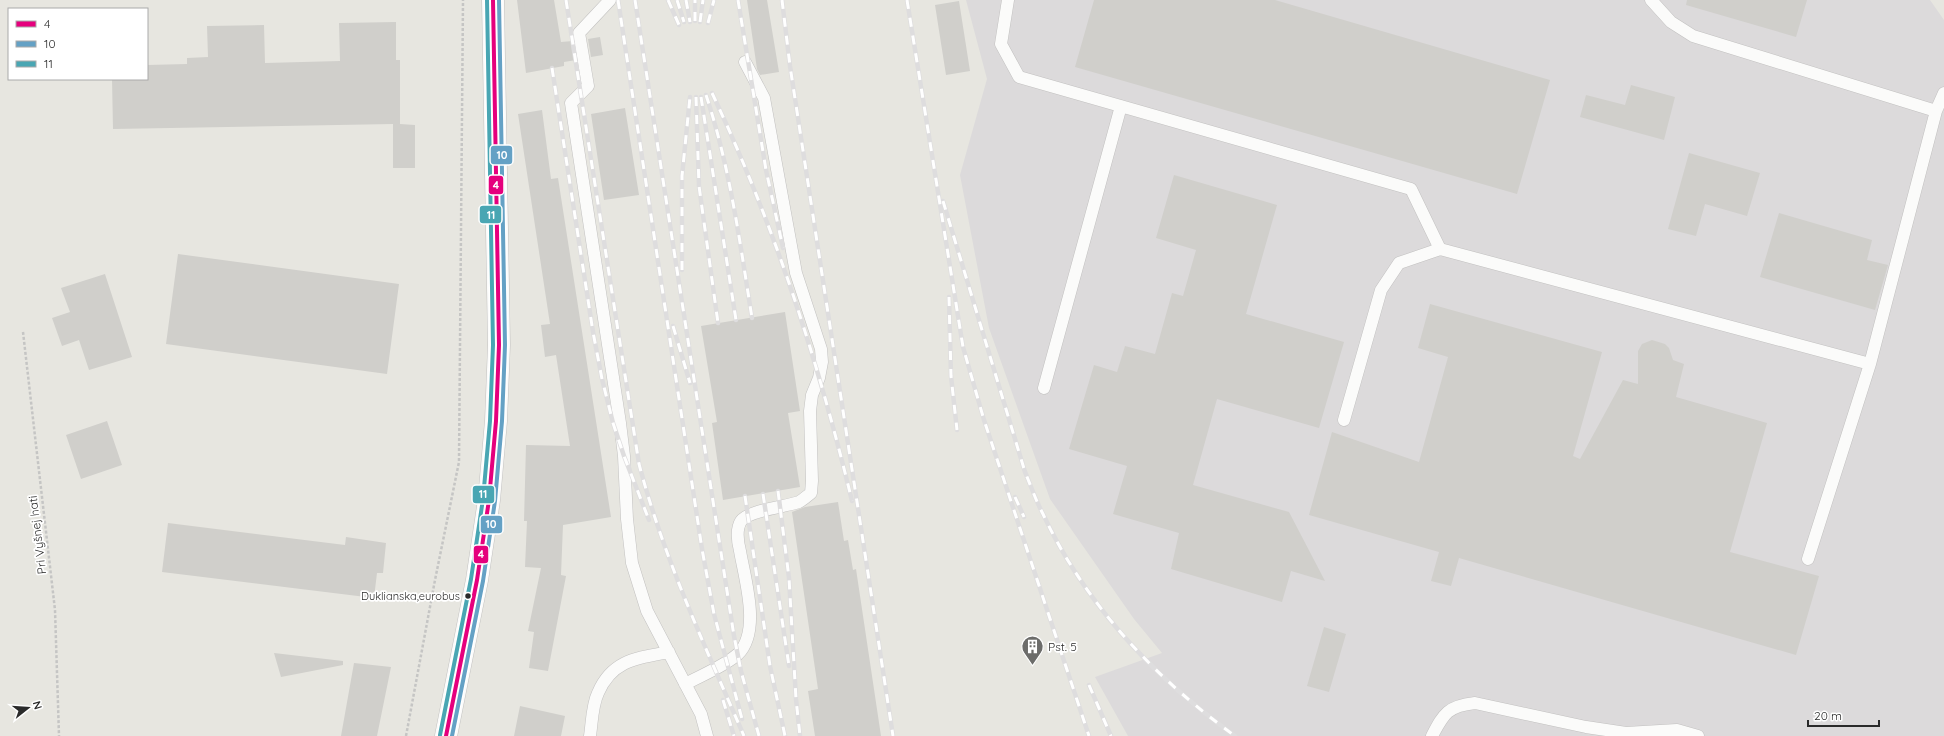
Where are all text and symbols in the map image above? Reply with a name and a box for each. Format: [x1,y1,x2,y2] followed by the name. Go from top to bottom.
[8,8,148,80] legend
[44,16,50,31] text: 4
[44,36,56,51] text: 10
[44,56,53,71] text: 11
[490,145,513,165] line badge: 10
[496,148,508,162] text: 10
[488,175,504,195] line badge: 4
[493,178,500,192] text: 4
[479,205,502,224] line badge: 11
[487,208,495,222] text: 11
[472,485,495,504] line badge: 11
[479,487,487,501] text: 11
[25,495,49,575] street label: Pri Vyšnej hati
[480,515,503,534] line badge: 10
[485,517,497,531] text: 10
[473,545,489,564] line badge: 4
[478,547,485,561] text: 4
[361,589,460,603] place label: Duklianska,eurobus
[463,591,473,601] marker: Duklianska,eurobus
[1020,633,1046,666] building icon: Pst. 5
[1048,639,1077,654] place label: Pst. 5
[8,688,48,728] north arrow
[30,699,45,711] text: N
[1808,702,1879,728] scale bar
[1814,708,1842,723] text: 20 m

